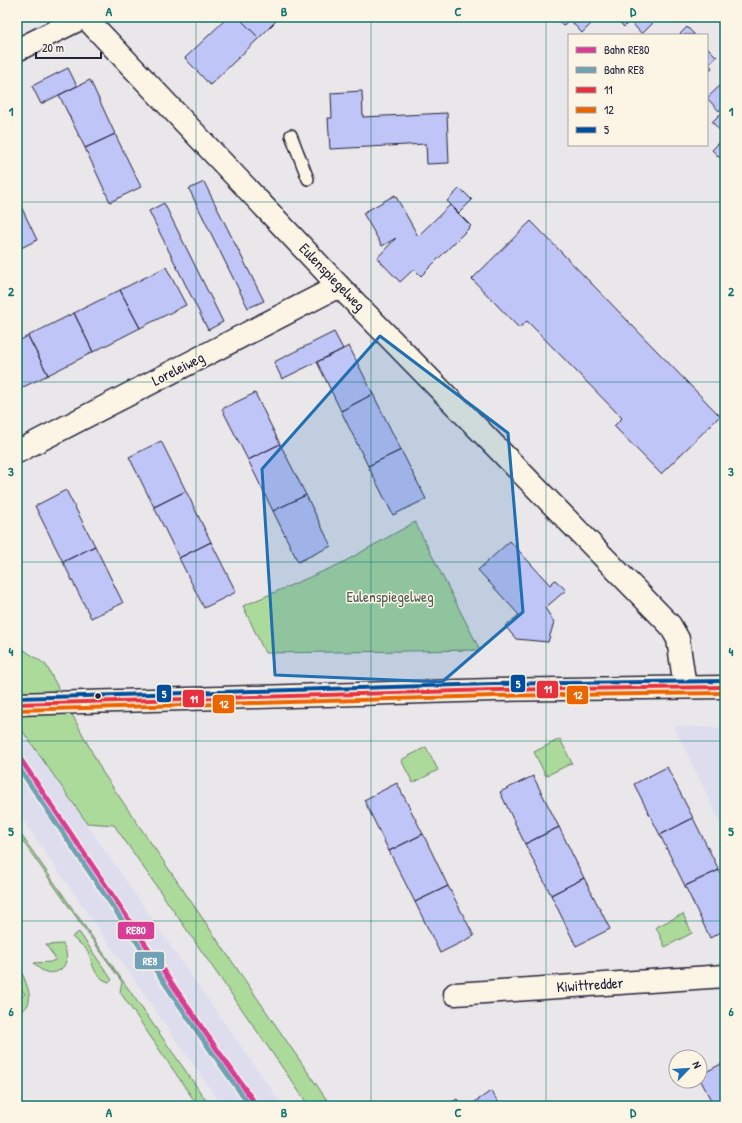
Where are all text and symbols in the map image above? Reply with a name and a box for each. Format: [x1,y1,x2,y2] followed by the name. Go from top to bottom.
[106,2,113,20] text: A
[281,2,288,20] text: B
[454,2,462,20] text: C
[630,2,637,20] text: D
[36,34,101,60] scale bar
[568,34,708,146] legend
[42,39,64,56] text: 20 m
[604,41,649,58] text: Bahn RE80
[604,61,644,78] text: Bahn RE8
[604,81,613,98] text: 11
[604,101,614,118] text: 12
[9,102,14,120] text: 1
[729,102,734,120] text: 1
[604,121,609,138] text: 5
[295,238,370,316] street label: Eulenspiegelweg
[8,282,15,300] text: 2
[728,282,735,300] text: 2
[148,346,208,391] street label: Loreleiweg
[8,462,14,480] text: 3
[728,462,734,480] text: 3
[346,586,434,607] park label: Eulenspiegelweg
[9,642,14,660] text: 4
[729,642,734,660] text: 4
[510,674,526,693] line badge: 5
[516,677,521,691] text: 5
[536,680,559,699] line badge: 11
[544,682,552,696] text: 11
[156,684,172,703] line badge: 5
[566,685,589,705] line badge: 12
[162,687,167,701] text: 5
[573,688,583,702] text: 12
[182,689,205,708] line badge: 11
[93,691,103,701] unlabelled marker
[190,692,198,706] text: 11
[212,694,235,714] line badge: 12
[219,697,229,711] text: 12
[8,822,14,840] text: 5
[728,822,734,840] text: 5
[117,921,155,940] line badge: RE80
[126,923,146,937] text: RE80
[134,951,165,970] line badge: RE8
[143,954,158,968] text: RE8
[556,972,624,997] street label: Kiwittredder
[8,1002,14,1020] text: 6
[728,1002,734,1020] text: 6
[668,1049,708,1089] north arrow
[689,1059,705,1071] text: N
[106,1103,113,1121] text: A
[281,1103,288,1121] text: B
[454,1103,462,1121] text: C
[630,1103,637,1121] text: D

